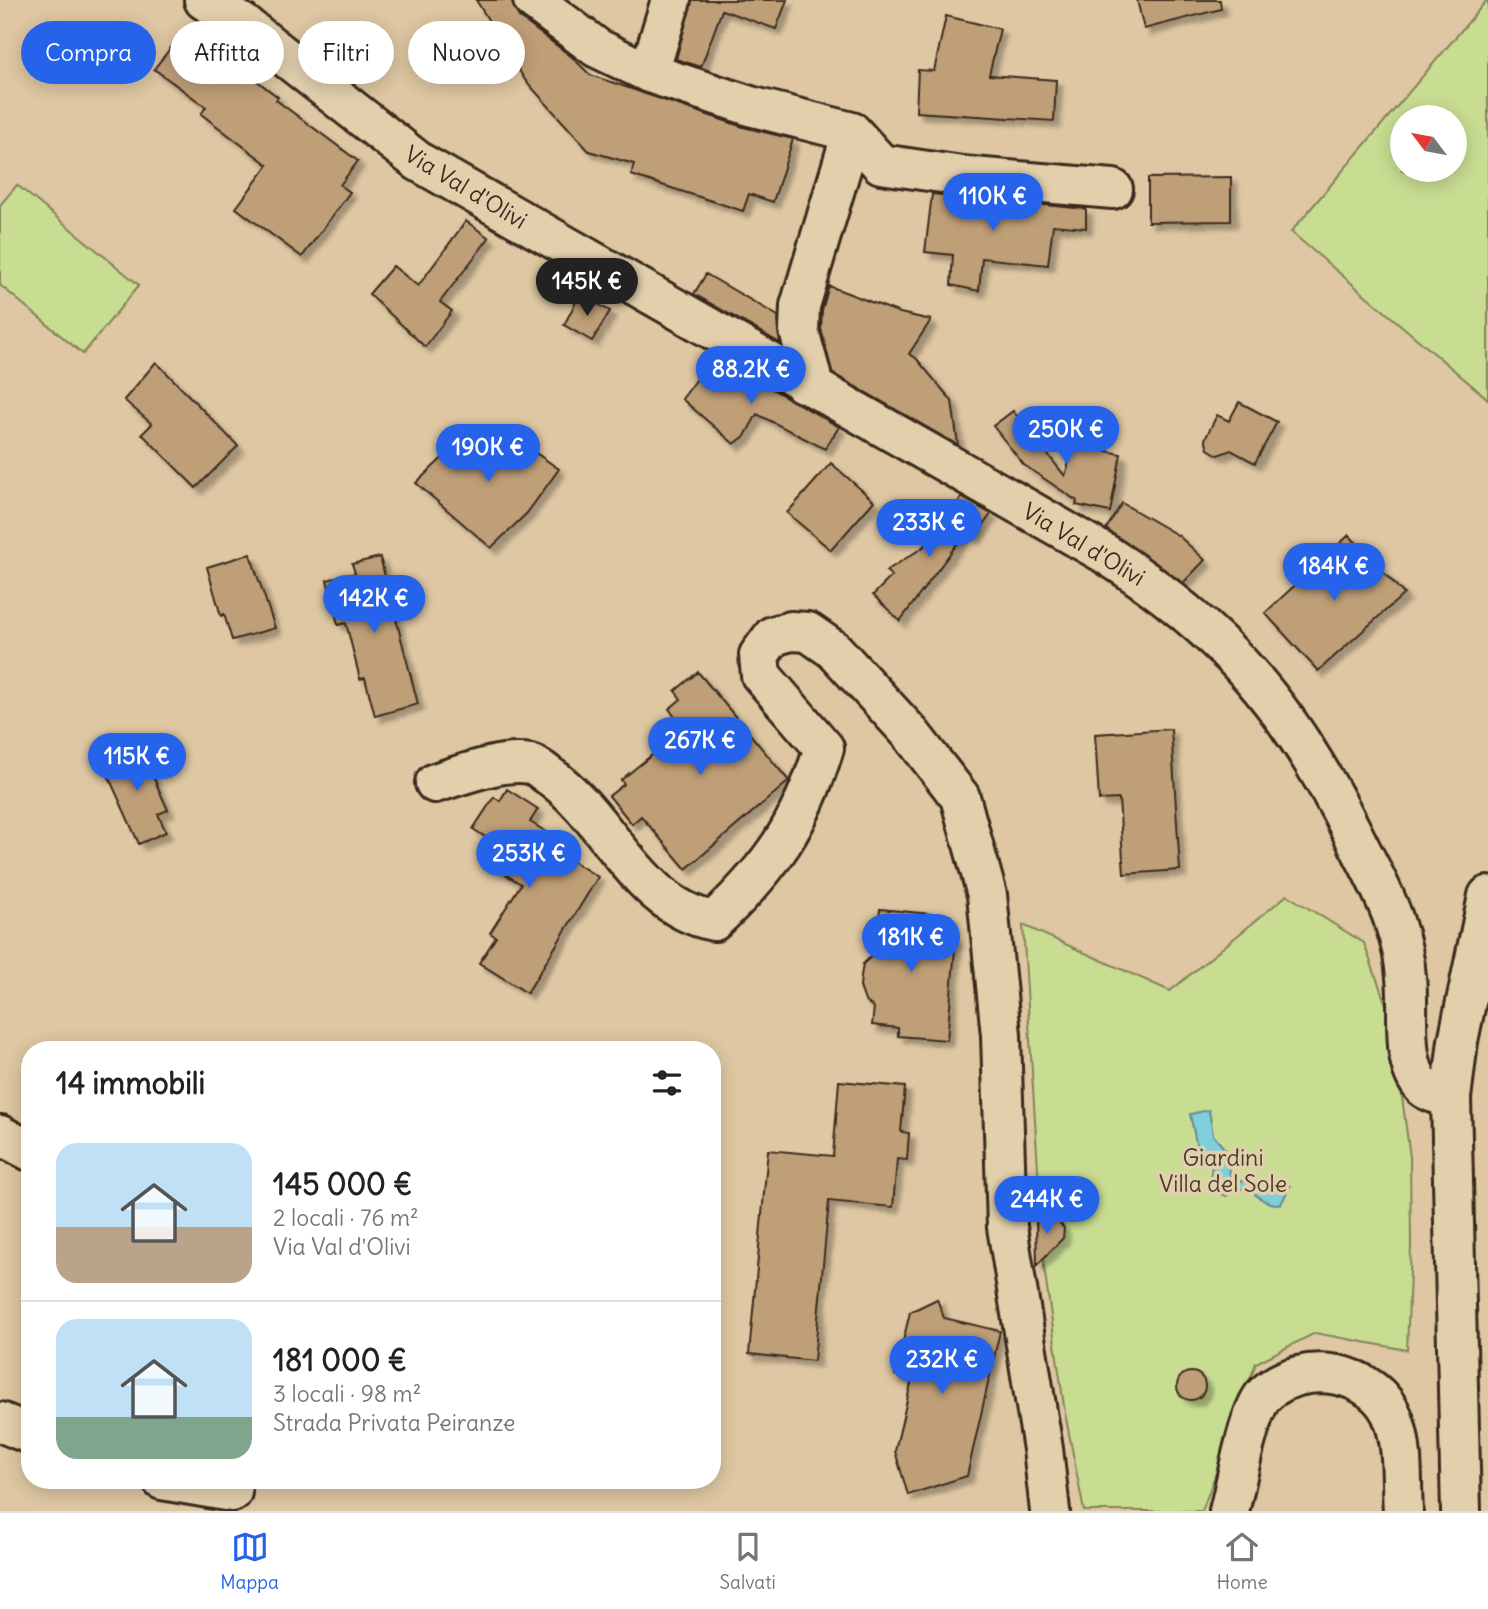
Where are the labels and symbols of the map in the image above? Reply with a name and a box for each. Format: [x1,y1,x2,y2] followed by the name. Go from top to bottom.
[1390,105,1466,182] north arrow
[400,139,532,235] street label: Via Val d'Olivi
[936,174,1050,233] pin: 110K €
[530,258,644,318] pin: 145K €
[686,346,816,406] pin: 88.2K €
[1009,406,1123,466] pin: 250K €
[431,424,545,484] pin: 190K €
[1018,496,1150,592] street label: Via Val d'Olivi
[872,500,986,559] pin: 233K €
[1277,544,1391,603] pin: 184K €
[317,576,431,635] pin: 142K €
[643,718,757,777] pin: 267K €
[80,734,194,793] pin: 115K €
[472,830,586,890] pin: 253K €
[854,914,968,974] pin: 181K €
[1159,1143,1287,1198] park label: Giardini Villa del Sole
[990,1176,1104,1236] pin: 244K €
[885,1336,999,1396] pin: 232K €

